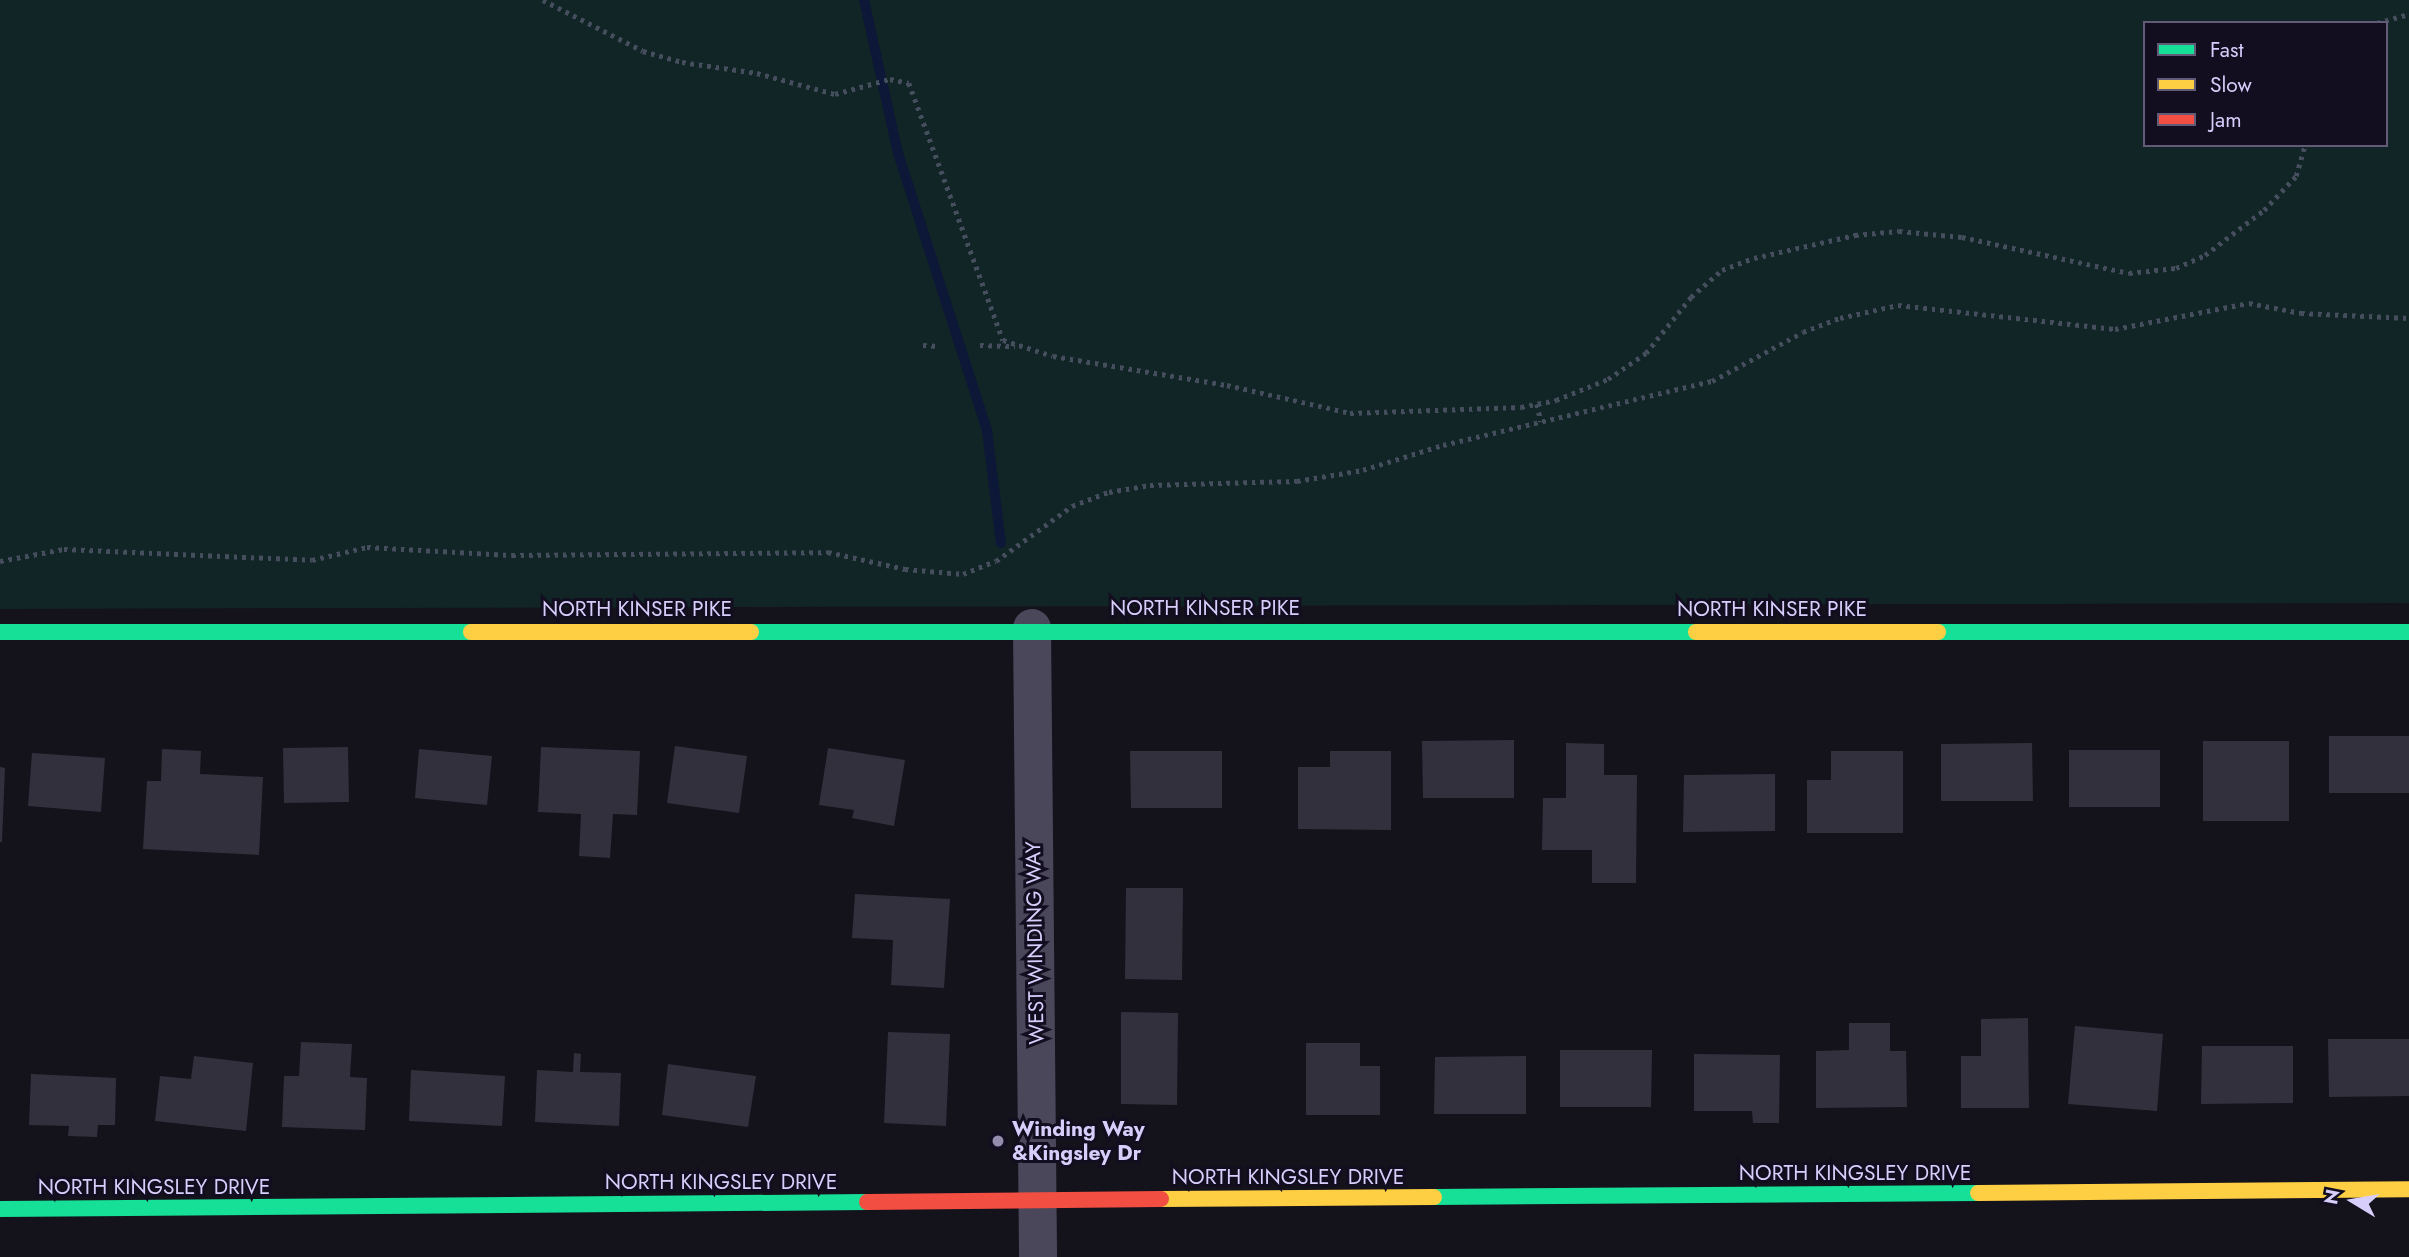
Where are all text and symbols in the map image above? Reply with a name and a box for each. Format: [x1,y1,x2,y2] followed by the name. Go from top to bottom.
[2143,21,2388,147] legend
[2210,35,2243,65] text: Fast
[2210,70,2252,100] text: Slow
[2210,105,2242,135] text: Jam
[1110,595,1300,621] street label: NORTH KINSER PIKE
[542,596,732,622] street label: NORTH KINSER PIKE
[1677,596,1867,622] street label: NORTH KINSER PIKE
[1021,841,1049,1045] street label: WEST WINDING WAY
[1012,1116,1145,1166] place label: Winding Way &Kingsley Dr
[990,1133,1006,1149] marker: Winding Way &Kingsley Dr
[1739,1160,1971,1186] street label: NORTH KINGSLEY DRIVE
[1172,1164,1404,1190] street label: NORTH KINGSLEY DRIVE
[2318,1166,2388,1236] north arrow
[605,1169,837,1195] street label: NORTH KINGSLEY DRIVE
[38,1174,270,1200] street label: NORTH KINGSLEY DRIVE
[2317,1187,2347,1207] text: N

